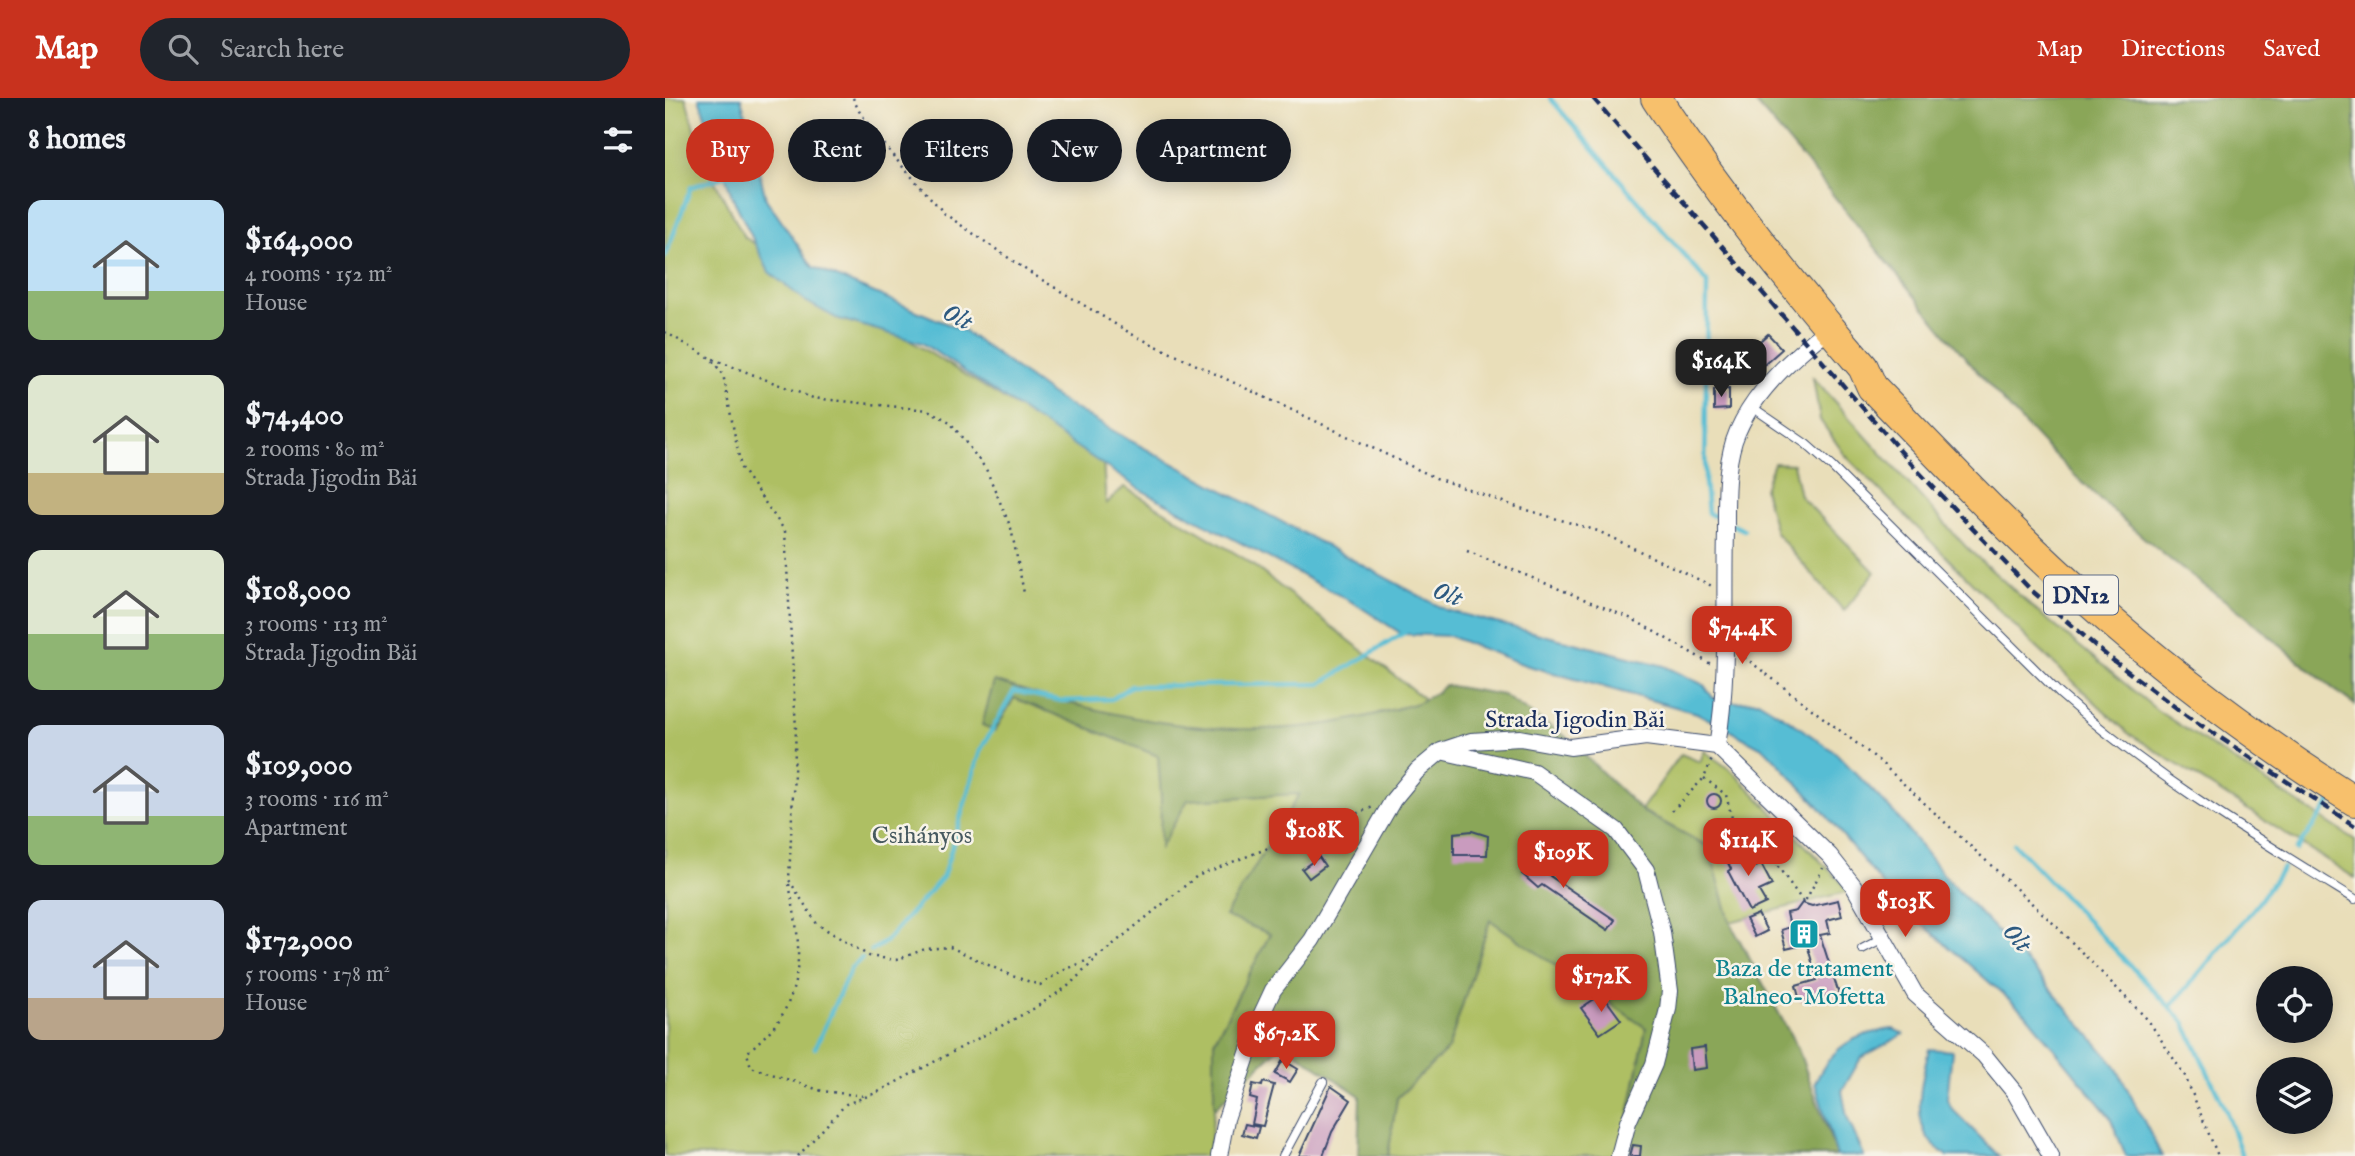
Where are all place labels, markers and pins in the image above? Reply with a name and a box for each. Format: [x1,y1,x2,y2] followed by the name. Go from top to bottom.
[1672,340,1770,399] pin: $164K
[1685,606,1799,666] pin: $74.4K
[1265,808,1363,868] pin: $108K
[1699,818,1797,878] pin: $114K
[1514,830,1612,890] pin: $109K
[1856,880,1954,939] pin: $103K
[1787,917,1821,951] building icon: Baza de tratament Balneo-Mofetta
[1552,954,1650,1014] pin: $172K
[1715,954,1893,1013] place label: Baza de tratament Balneo-Mofetta
[1229,1012,1343,1071] pin: $67.2K

